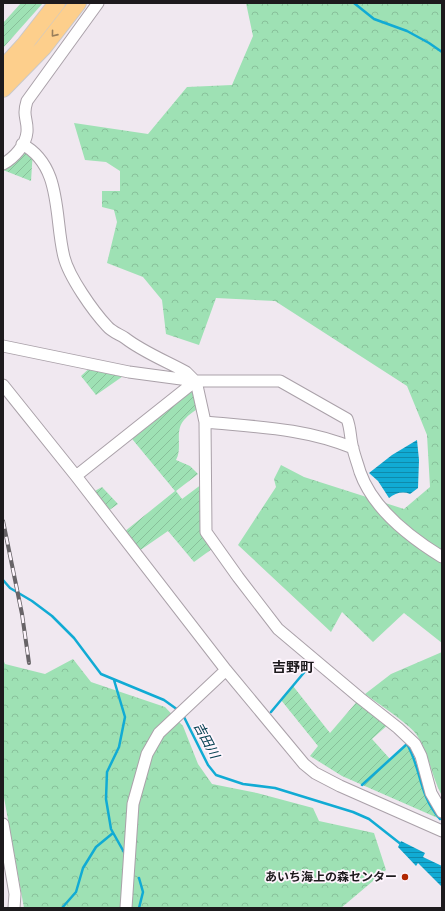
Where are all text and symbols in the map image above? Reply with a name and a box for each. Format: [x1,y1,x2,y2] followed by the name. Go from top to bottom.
[52,29,59,36] one-way arrow
[272,658,314,675] district label: 吉野町
[191,719,224,763] water label: 吉田川
[265,869,397,883] place label: あいち海上の森センター
[400,872,410,882] marker: あいち海上の森センター

